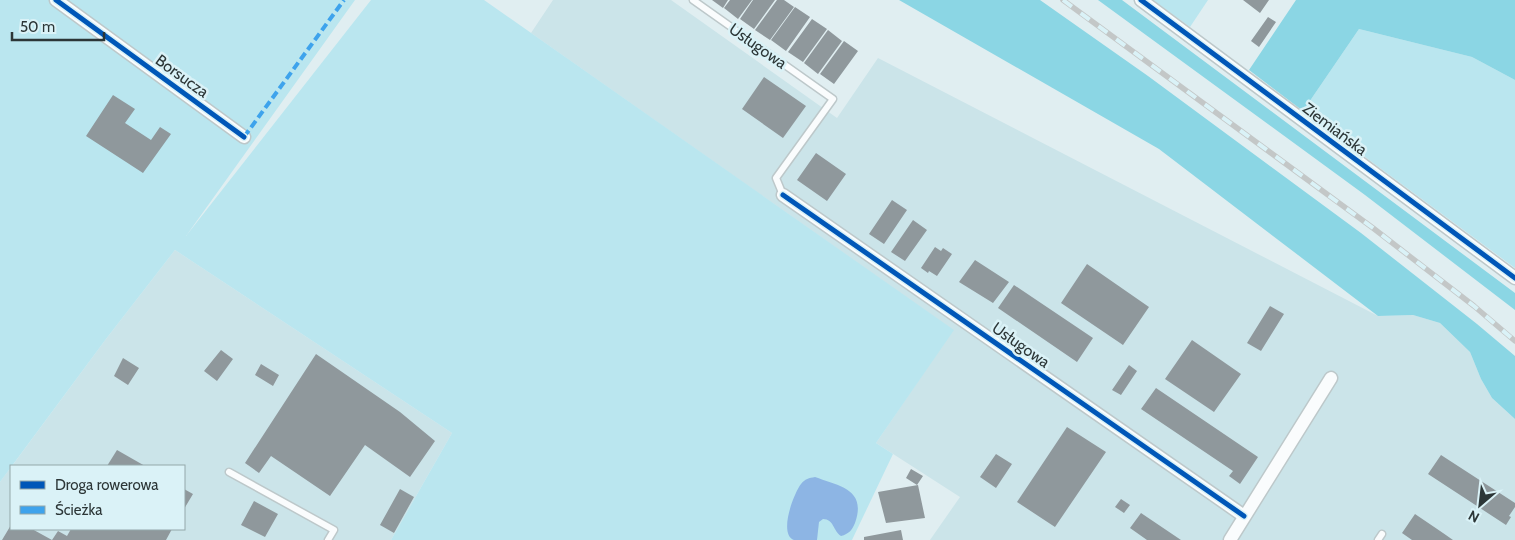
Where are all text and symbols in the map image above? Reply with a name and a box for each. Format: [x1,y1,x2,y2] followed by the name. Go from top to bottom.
[12,10,105,42] scale bar
[20,18,55,36] text: 50 m
[725,19,791,73] street label: Usługowa
[152,50,212,102] street label: Borsucza
[1299,99,1371,160] street label: Ziemiańska
[988,318,1054,372] street label: Usługowa
[10,465,185,530] legend
[55,476,159,494] text: Droga rowerowa
[1455,480,1505,530] north arrow
[55,500,103,519] text: Ścieżka
[1465,506,1482,527] text: N

